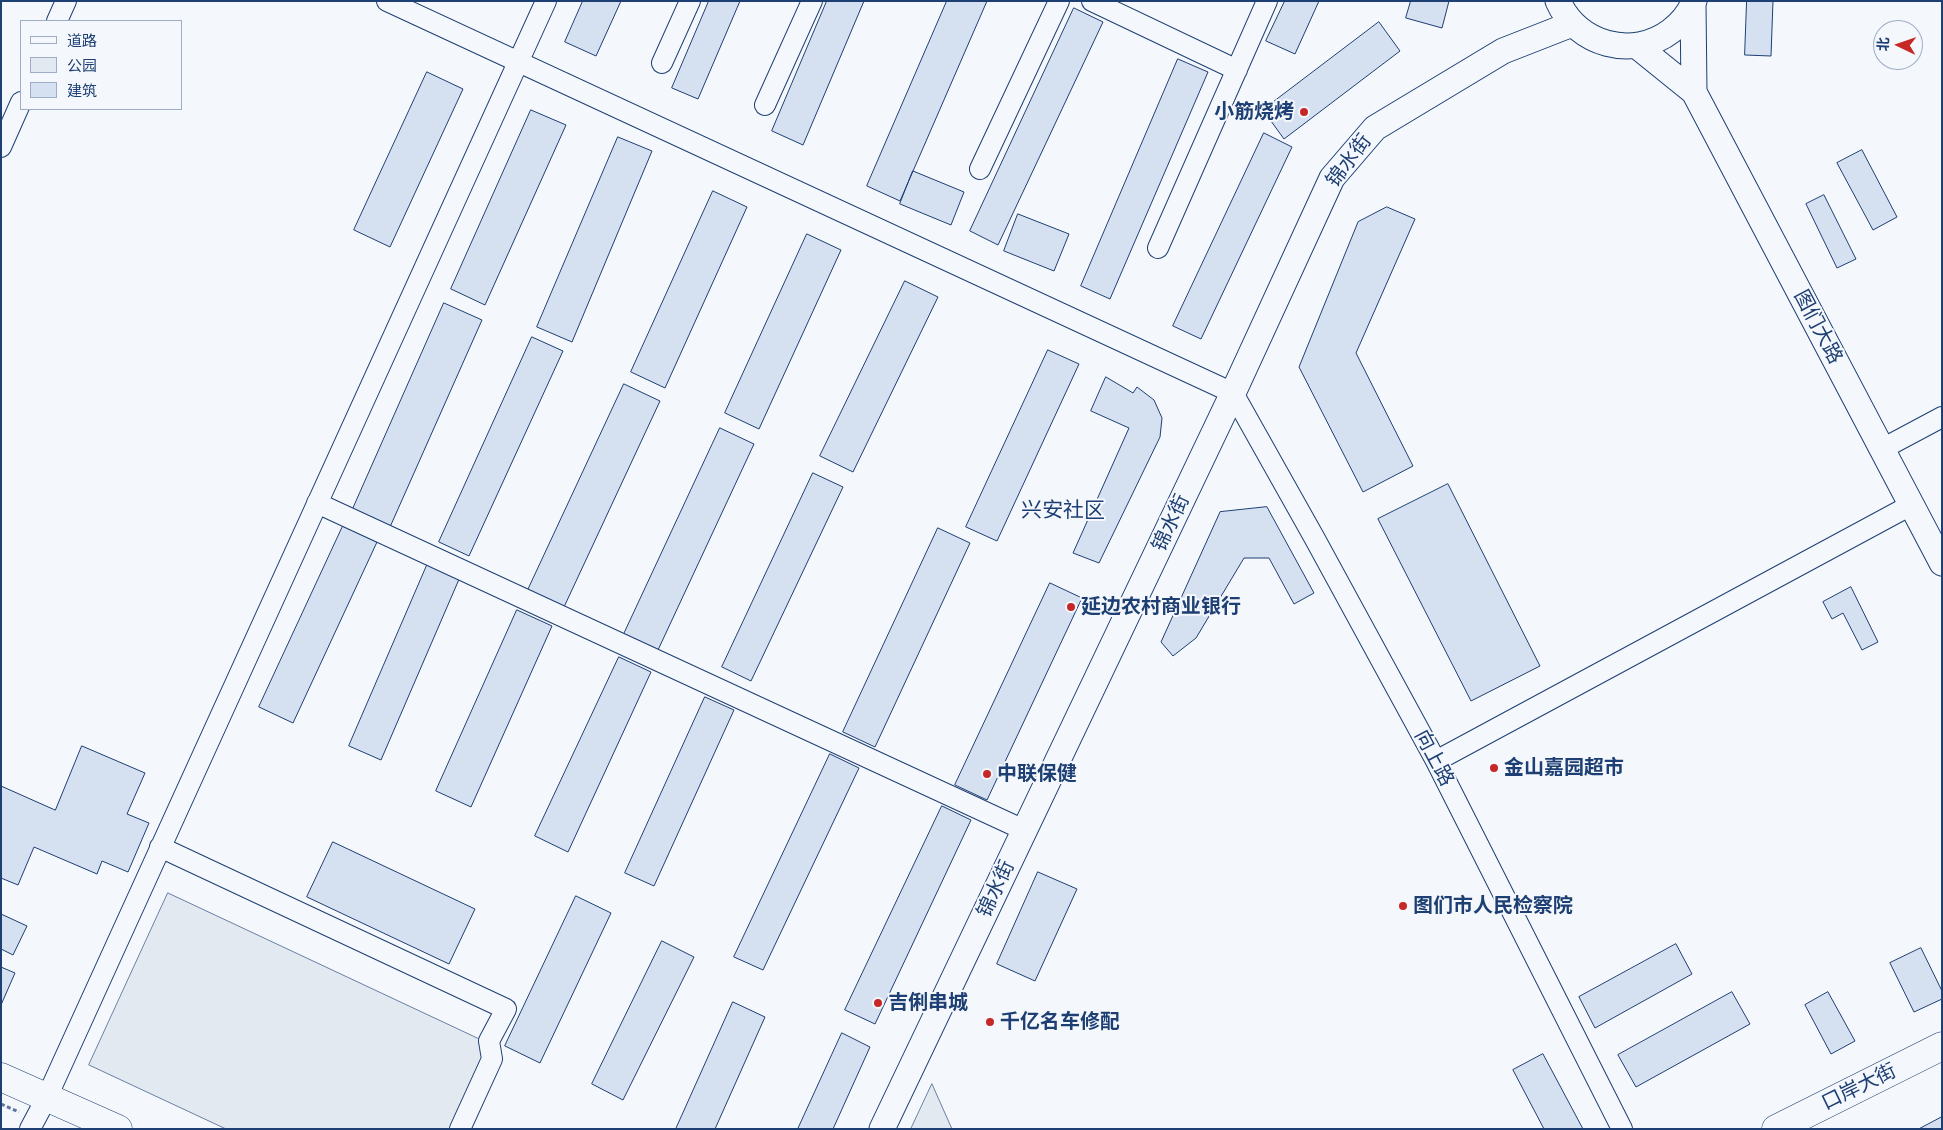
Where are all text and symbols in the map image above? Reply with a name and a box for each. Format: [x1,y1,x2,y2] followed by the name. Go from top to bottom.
[20,20,182,110] legend
[1873,20,1923,70] north arrow
[67,34,97,49] text: 道路
[1877,37,1891,52] text: 北
[67,59,97,74] text: 公园
[67,84,97,99] text: 建筑
[1214,100,1294,124] place label: 小筋烧烤
[1298,106,1310,118] marker: 小筋烧烤
[1321,130,1377,192] street label: 锦水街
[1789,286,1847,368] street label: 图们大路
[1147,491,1195,555] street label: 锦水街
[1021,498,1105,524] district label: 兴安社区
[1081,595,1241,619] place label: 延边农村商业银行
[1065,601,1077,613] marker: 延边农村商业银行
[1409,726,1459,790] street label: 向上路
[1504,756,1624,780] place label: 金山嘉园超市
[997,762,1077,786] place label: 中联保健
[1488,762,1500,774] marker: 金山嘉园超市
[981,768,993,780] marker: 中联保健
[972,857,1020,921] street label: 锦水街
[1413,894,1573,918] place label: 图们市人民检察院
[1397,900,1409,912] marker: 图们市人民检察院
[888,991,968,1015] place label: 吉俐串城
[872,997,884,1009] marker: 吉俐串城
[1000,1010,1120,1034] place label: 千亿名车修配
[984,1016,996,1028] marker: 千亿名车修配
[1818,1059,1900,1115] street label: 口岸大街

